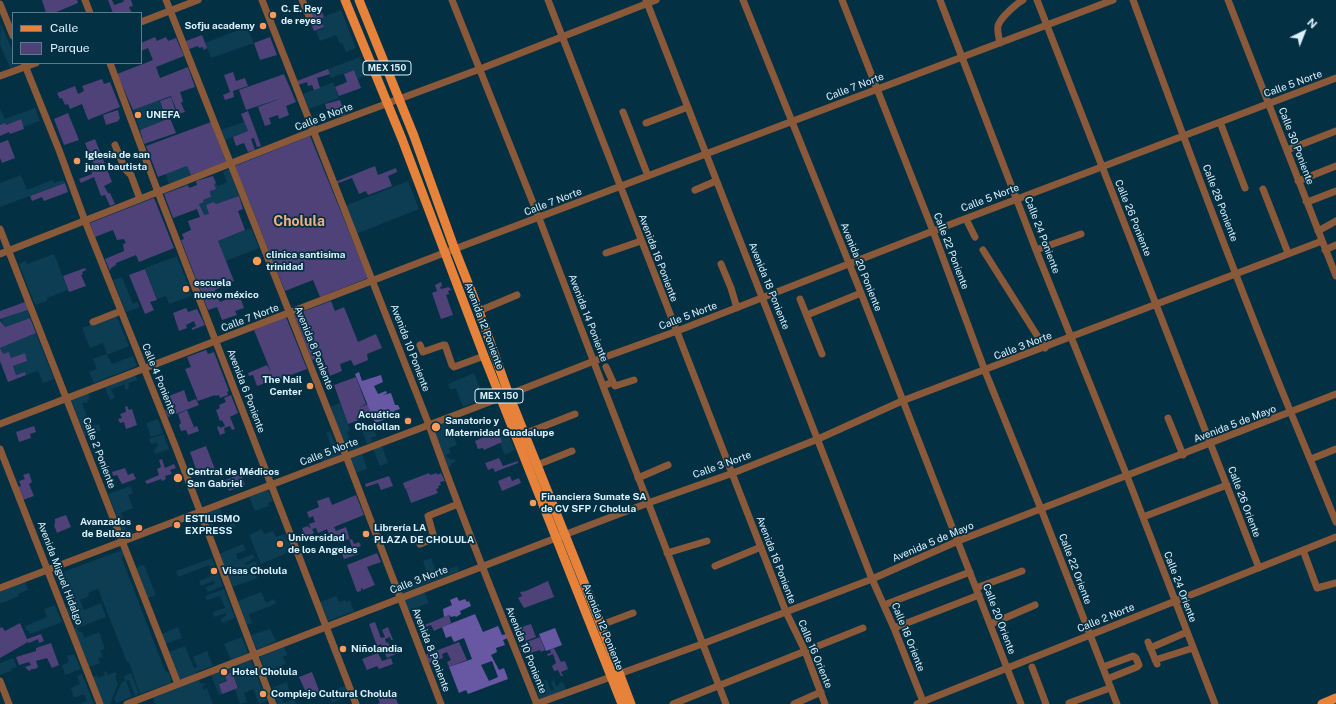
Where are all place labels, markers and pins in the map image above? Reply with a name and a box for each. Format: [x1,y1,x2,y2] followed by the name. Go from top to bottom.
[281,3,322,26] place label: C. E. Rey de reyes
[268,10,278,20] marker: C. E. Rey de reyes
[184,20,255,32] place label: Sofju academy
[258,21,268,31] marker: Sofju academy
[146,109,180,121] place label: UNEFA
[133,110,143,120] marker: UNEFA
[85,149,150,172] place label: Iglesia de san juan bautista
[72,156,82,166] marker: Iglesia de san juan bautista
[266,249,345,272] place label: clinica santisima trinidad
[251,255,263,267] marker: clinica santisima trinidad
[194,277,259,300] place label: escuela nuevo méxico
[181,284,191,294] marker: escuela nuevo méxico
[262,374,302,398] place label: The Nail Center
[305,381,315,391] marker: The Nail Center
[354,409,400,432] place label: Acuática Cholollan
[445,415,554,438] place label: Sanatorio y Maternidad Guadalupe
[403,416,413,426] marker: Acuática Cholollan
[430,421,442,433] marker: Sanatorio y Maternidad Guadalupe
[187,466,279,490] place label: Central de Médicos San Gabriel
[172,472,184,484] marker: Central de Médicos San Gabriel
[541,491,647,514] place label: Financiera Sumate SA de CV SFP / Cholula
[528,498,538,508] marker: Financiera Sumate SA de CV SFP / Cholula
[185,513,240,536] place label: ESTILISMO EXPRESS
[80,516,131,540] place label: Avanzados de Belleza
[172,520,182,530] marker: ESTILISMO EXPRESS
[374,522,474,546] place label: Librería LA PLAZA DE CHOLULA
[134,523,144,533] marker: Avanzados de Belleza
[361,529,371,539] marker: Librería LA PLAZA DE CHOLULA
[288,532,357,556] place label: Universidad de los Angeles
[275,539,285,549] marker: Universidad de los Angeles
[222,565,287,577] place label: Visas Cholula
[209,566,219,576] marker: Visas Cholula
[351,643,402,655] place label: Niñolandia
[338,644,348,654] marker: Niñolandia
[232,666,297,678] place label: Hotel Cholula
[219,667,229,677] marker: Hotel Cholula
[271,688,397,700] place label: Complejo Cultural Cholula
[258,689,268,699] marker: Complejo Cultural Cholula

